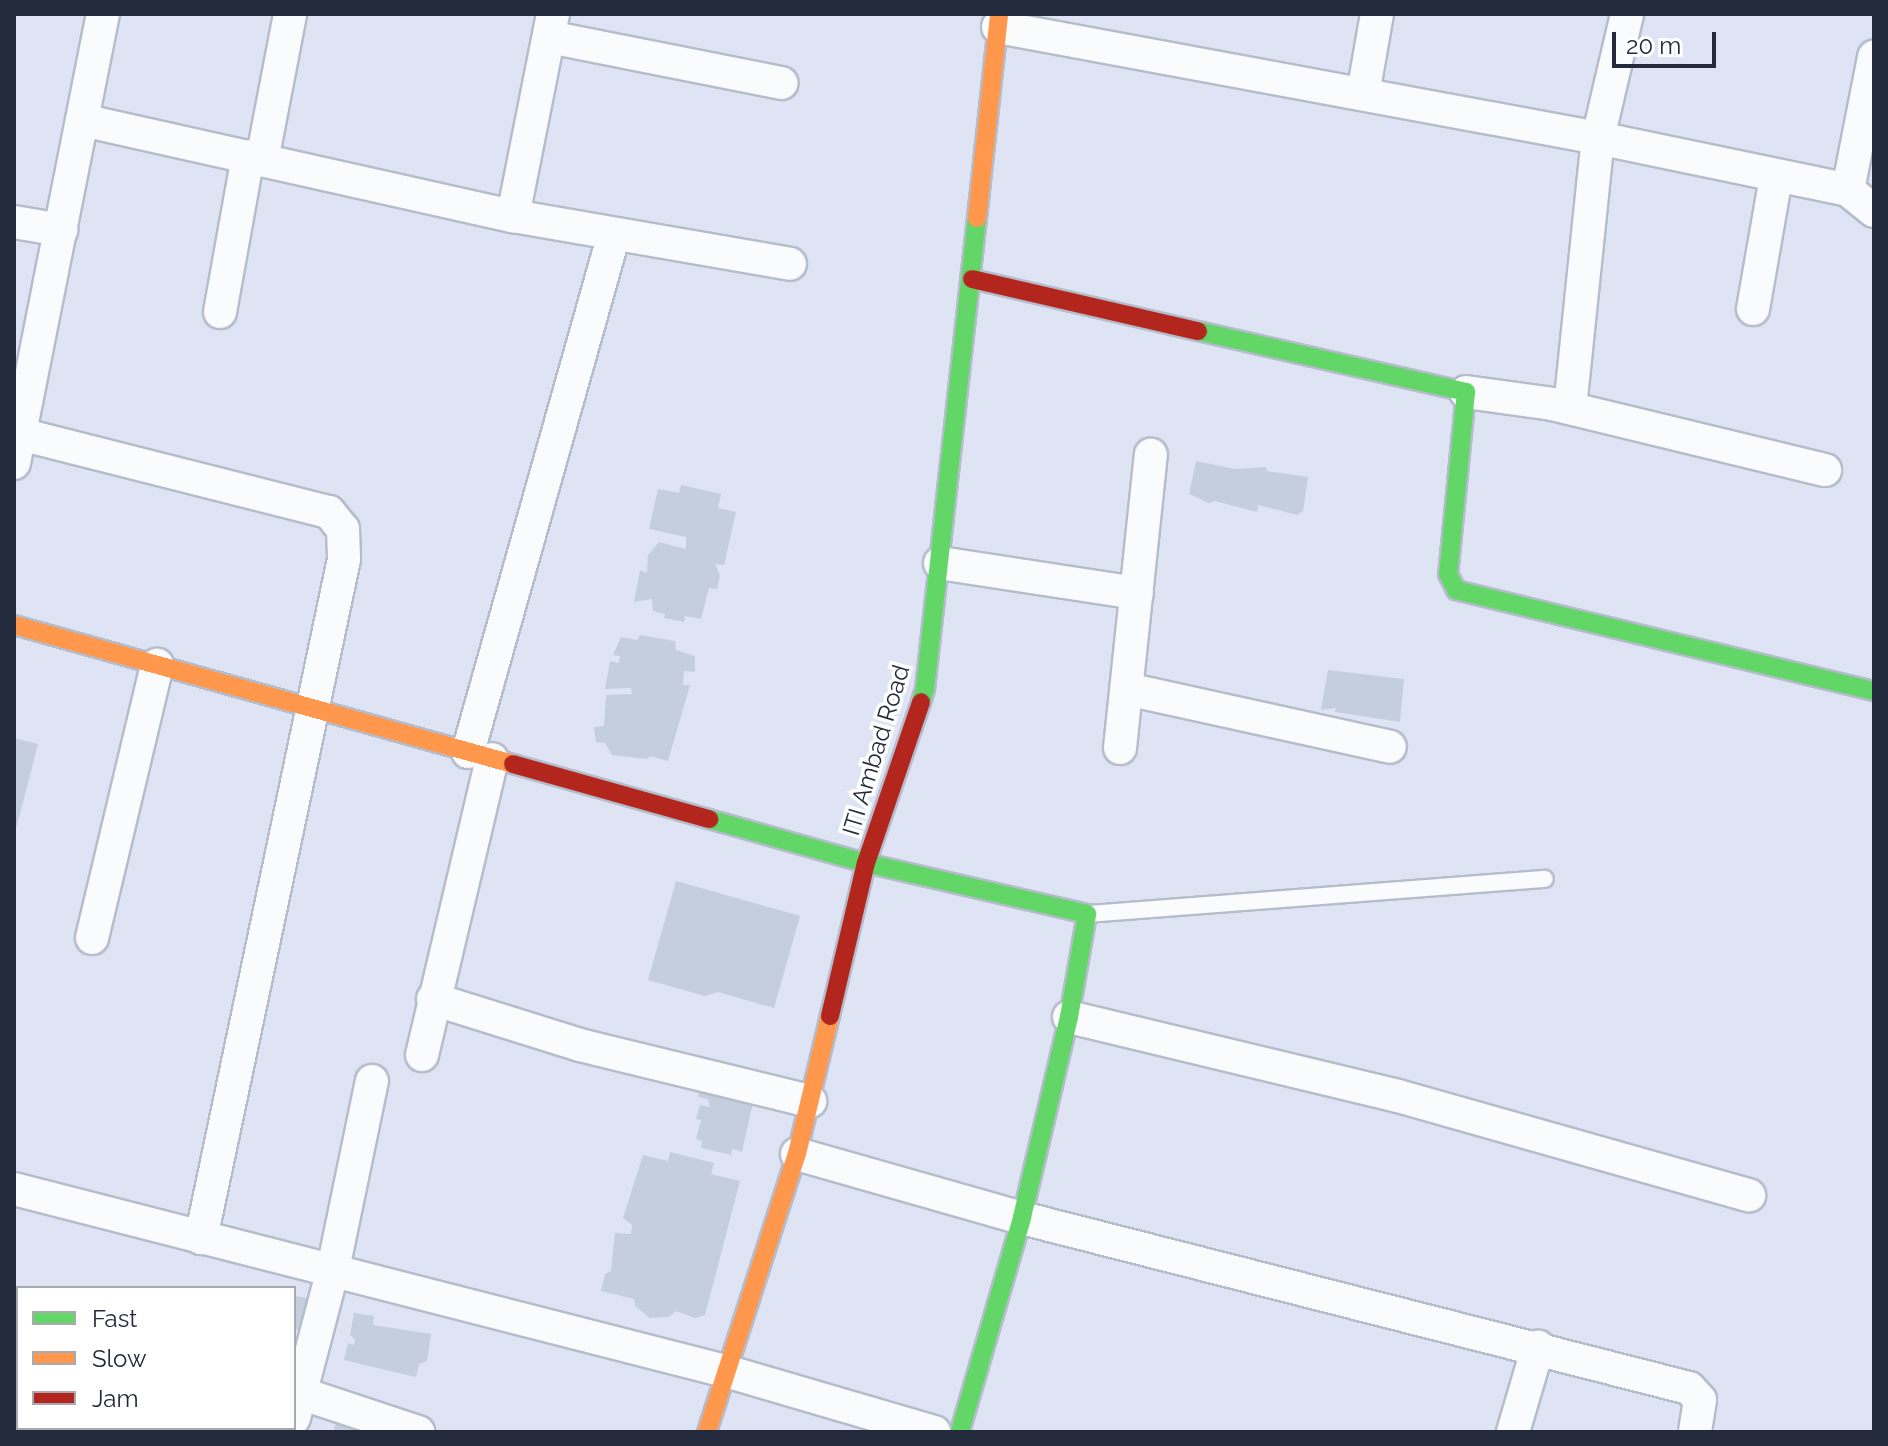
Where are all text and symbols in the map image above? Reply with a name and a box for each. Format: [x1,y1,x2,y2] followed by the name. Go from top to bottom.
[1616,16,1720,66] scale bar
[1626,31,1681,60] text: 20 m
[836,661,916,839] street label: ITI Ambad Road
[16,1286,296,1430] legend
[92,1304,137,1333] text: Fast
[92,1344,146,1373] text: Slow
[92,1384,138,1413] text: Jam

